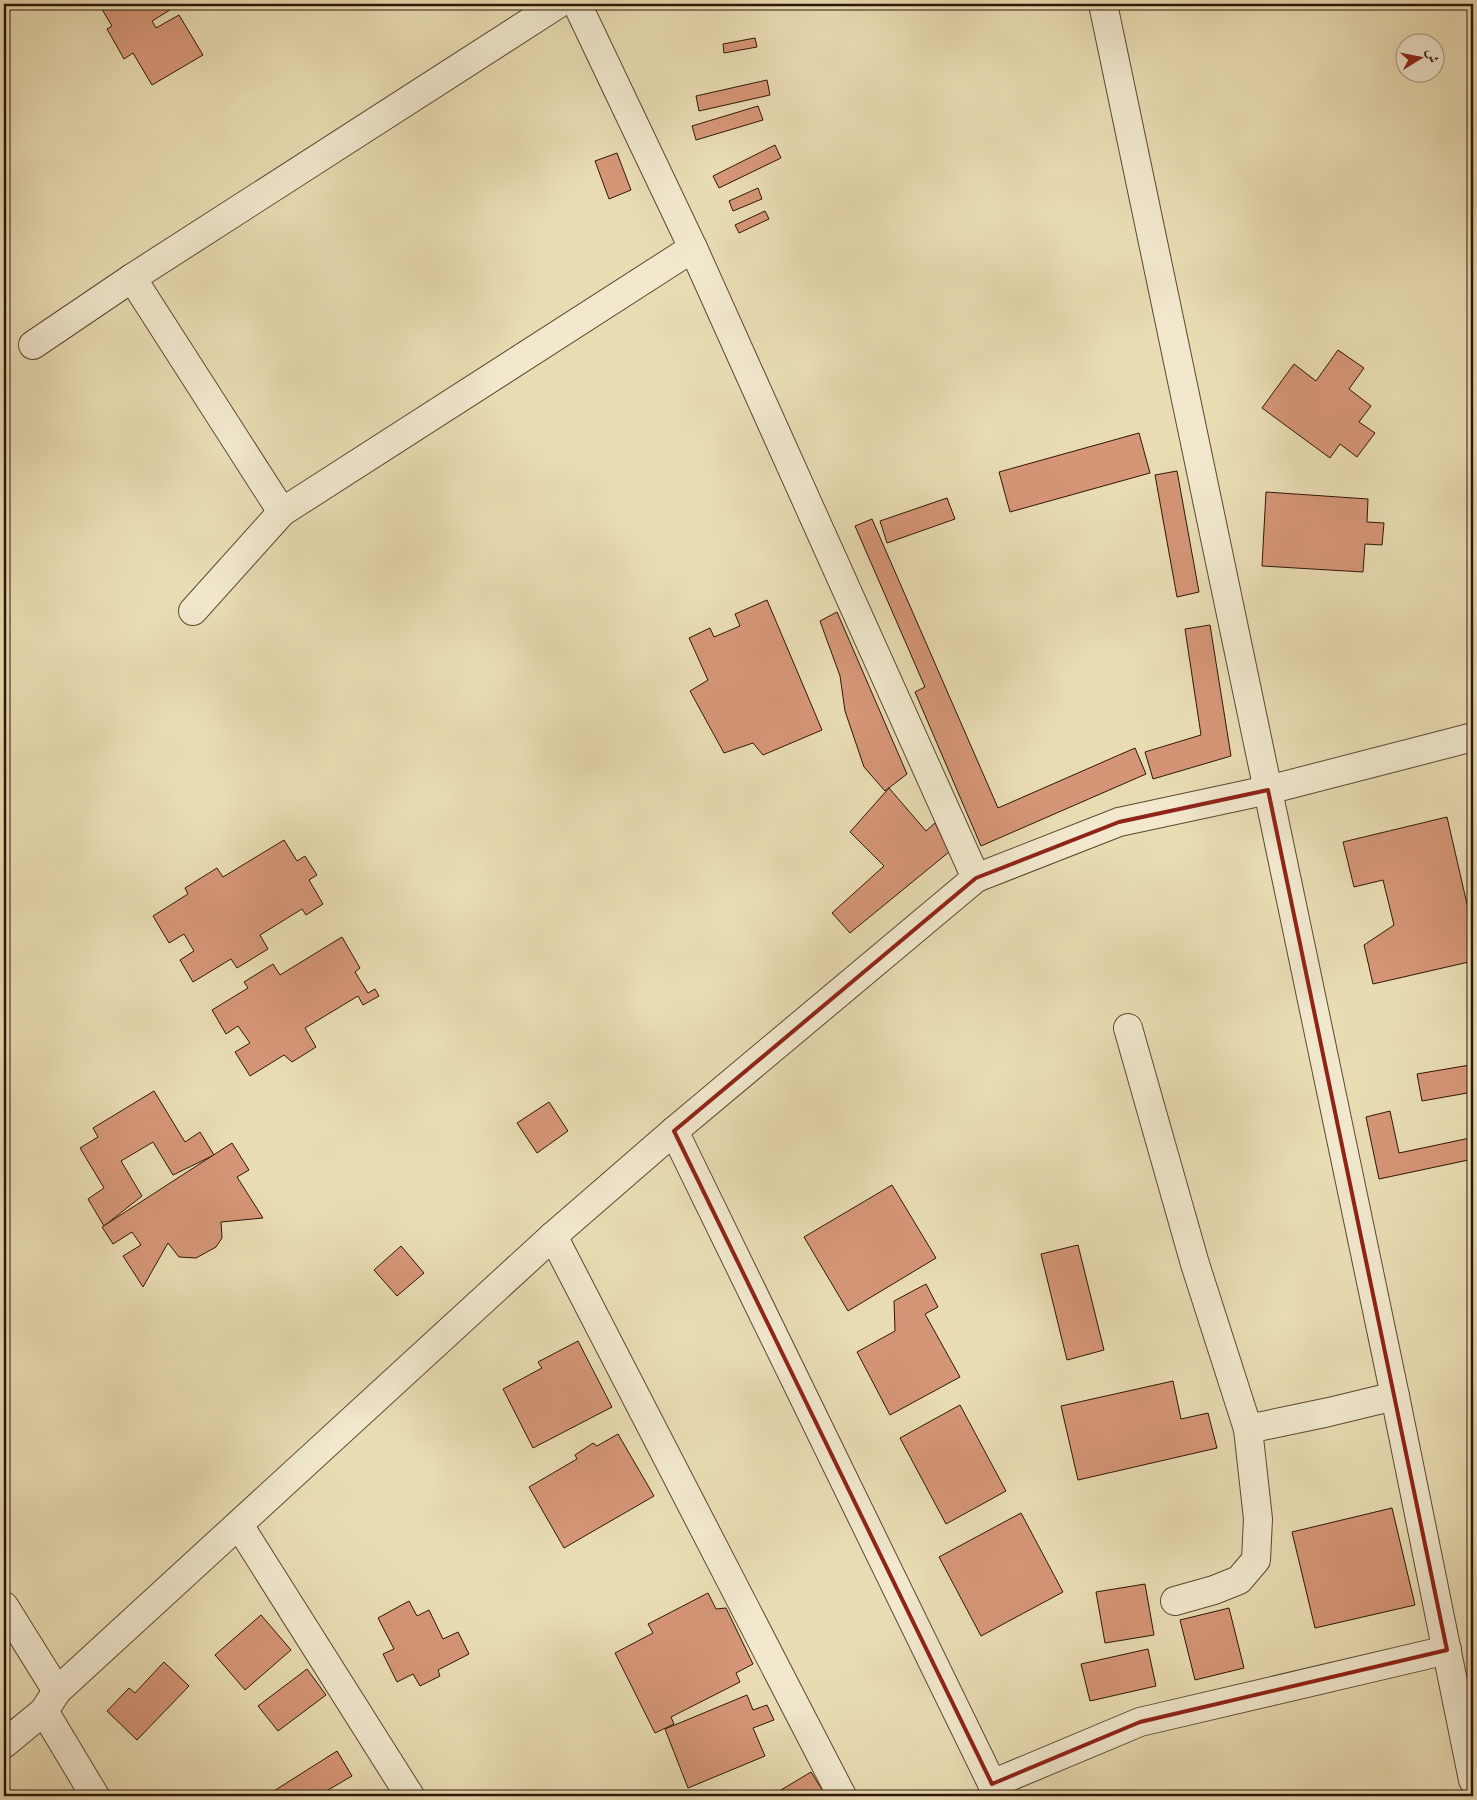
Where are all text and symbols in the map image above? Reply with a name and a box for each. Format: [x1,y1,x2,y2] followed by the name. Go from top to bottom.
[1394,32,1444,82] north arrow
[1422,48,1442,64] text: ش

